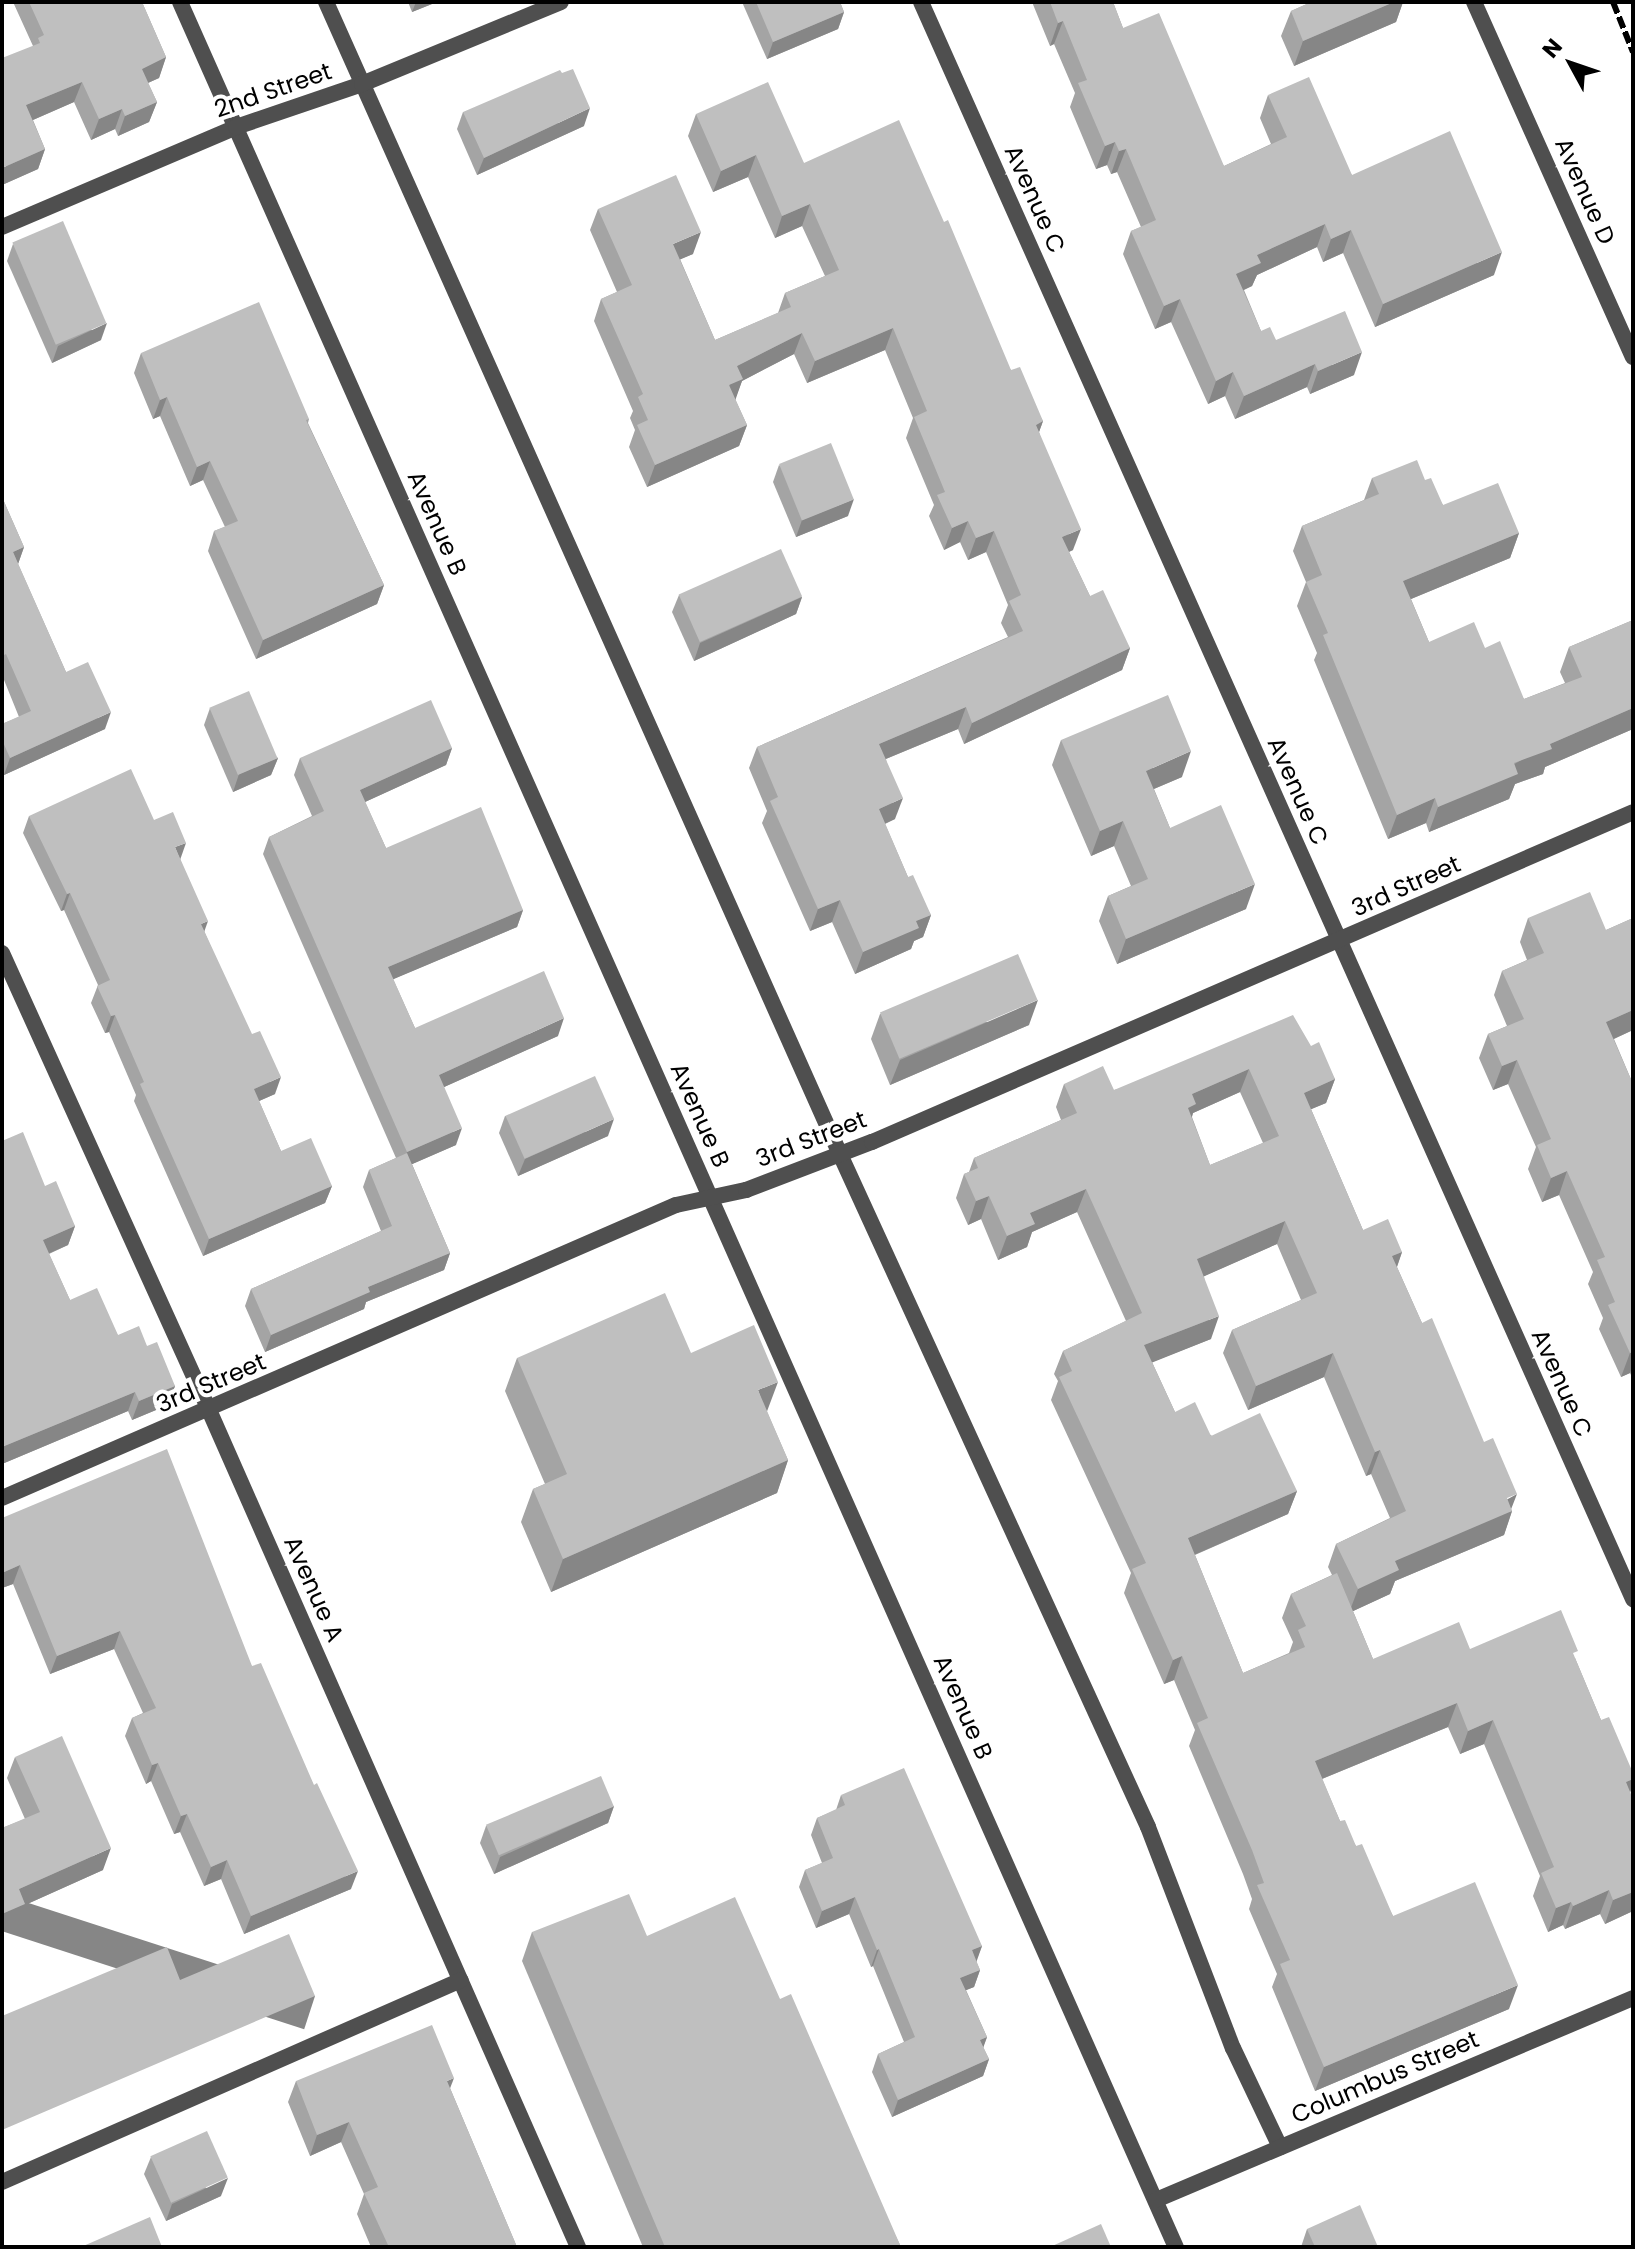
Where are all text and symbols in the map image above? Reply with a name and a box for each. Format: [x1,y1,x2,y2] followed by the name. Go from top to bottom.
[1531,24,1611,104] north arrow
[1535,32,1569,65] text: N
[211,57,335,123] street label: 2nd Street
[1549,133,1621,249] street label: Avenue D
[998,141,1072,257] street label: Avenue C
[401,466,473,580] street label: Avenue B
[1261,733,1335,849] street label: Avenue C
[1347,849,1465,923] street label: 3rd Street
[664,1058,736,1172] street label: Avenue B
[752,1105,870,1173] street label: 3rd Street
[1525,1325,1599,1441] street label: Avenue C
[152,1347,270,1419] street label: 3rd Street
[278,1532,350,1646] street label: Avenue A
[927,1650,999,1764] street label: Avenue B
[1287,2025,1483,2129] street label: Columbus Street

